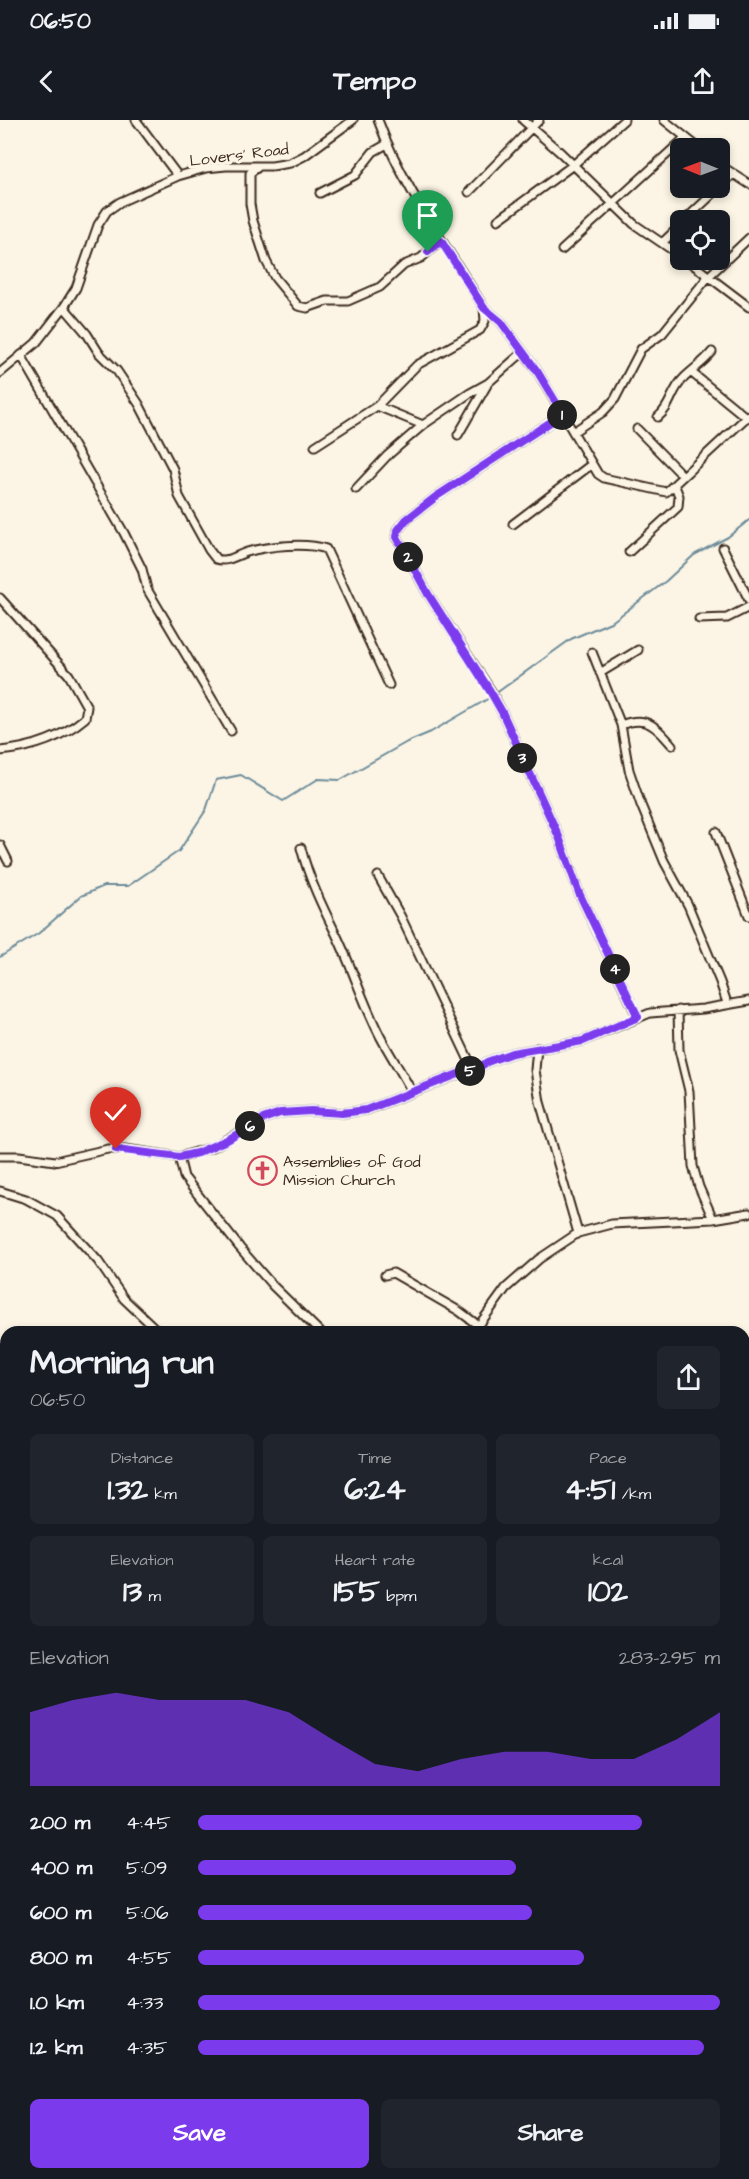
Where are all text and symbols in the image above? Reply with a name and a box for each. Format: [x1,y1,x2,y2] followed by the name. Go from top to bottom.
[30,6,91,37] text: 06:50
[333,62,416,100] text: Tempo
[30,65,63,98] icon: back
[686,65,719,98] icon: share
[188,138,290,172] street label: Lovers' Road
[670,138,730,198] north arrow
[670,138,730,270] map controls
[402,190,453,252] pin
[411,199,444,232] icon: arrive
[670,210,730,270] button: locate
[547,400,577,430] pin: 1
[561,404,563,426] text: 1
[393,542,423,572] pin: 2
[403,546,413,568] text: 2
[507,743,537,773] pin: 3
[518,747,526,769] text: 3
[600,954,630,984] pin: 4
[610,958,620,980] text: 4
[455,1056,485,1086] pin: 5
[464,1060,476,1082] text: 5
[90,1087,141,1149] pin
[99,1096,132,1129] icon: check
[235,1111,265,1141] pin: 6
[245,1115,255,1137] text: 6
[283,1151,421,1191] place label: Assemblies of God Mission Church
[246,1154,278,1186] church icon: Assemblies of God Mission Church
[30,1340,214,1386] text: Morning run
[657,1346,720,1409] button: share
[30,1386,85,1414] text: 06:50
[111,1447,173,1469] text: Distance
[358,1447,392,1469] text: Time
[589,1447,627,1469] text: Pace
[107,1469,148,1511] text: 1.32
[344,1469,406,1511] text: 6:24
[565,1469,615,1511] text: 4:51
[148,1483,177,1505] text: km
[615,1483,651,1505] text: /km
[111,1549,173,1571] text: Elevation
[335,1549,415,1571] text: Heart rate
[593,1549,623,1571] text: kcal
[123,1571,142,1613] text: 13
[333,1571,380,1613] text: 155
[588,1571,628,1613] text: 102
[142,1585,161,1607] text: m
[380,1585,417,1607] text: bpm
[30,1644,109,1672] text: Elevation
[619,1644,720,1672] text: 283–295 m
[30,1809,90,1837] text: 200 m
[126,1809,171,1837] text: 4:45
[30,1854,92,1882] text: 400 m
[126,1854,168,1882] text: 5:09
[30,1899,91,1927] text: 600 m
[126,1899,169,1927] text: 5:06
[30,1944,92,1972] text: 800 m
[126,1944,171,1972] text: 4:55
[30,1989,84,2017] text: 1.0 km
[126,1989,163,2017] text: 4:33
[30,2034,83,2062] text: 1.2 km
[126,2034,167,2062] text: 4:35
[30,2099,369,2168] button: Save
[381,2099,720,2168] button: Share

